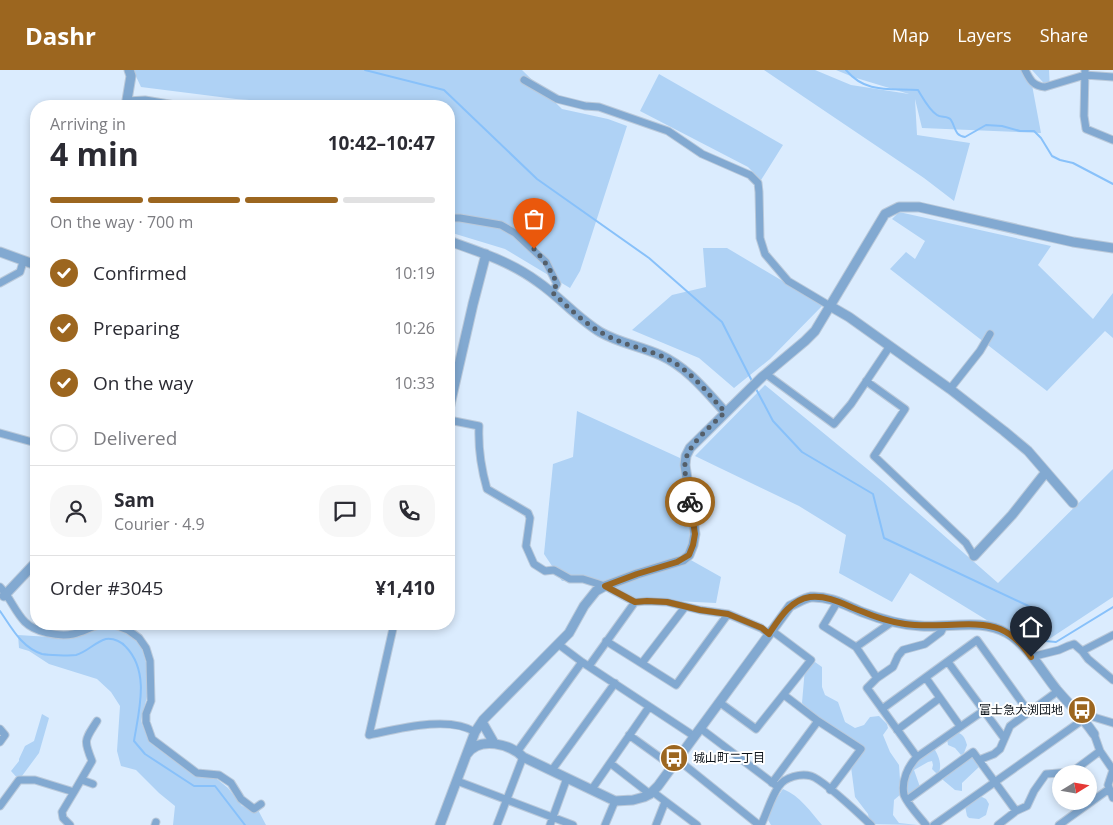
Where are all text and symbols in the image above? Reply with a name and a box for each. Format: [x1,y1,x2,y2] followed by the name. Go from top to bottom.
[25,19,96,52] text: Dashr
[892,23,929,47] text: Map
[957,23,1012,47] text: Layers
[1040,23,1088,47] text: Share
[50,113,126,135] text: Arriving in
[328,130,435,156] text: 10:42–10:47
[50,132,139,175] text: 4 min
[513,198,555,249] pin
[520,205,548,233] icon: bag
[50,211,193,233] text: On the way · 700 m
[50,259,78,287] icon: check
[93,260,187,286] text: Confirmed
[394,262,435,284] text: 10:19
[50,314,78,342] icon: check
[93,315,180,341] text: Preparing
[394,317,435,339] text: 10:26
[50,369,78,397] icon: check
[93,370,193,396] text: On the way
[394,372,435,394] text: 10:33
[93,425,177,451] text: Delivered
[665,477,715,527] courier
[50,485,102,537] button: person
[319,485,371,537] button: chat
[383,485,435,537] button: phone
[114,487,155,513] text: Sam
[676,488,704,516] icon: bike
[114,513,205,535] text: Courier · 4.9
[50,575,163,601] text: Order #3045
[375,575,435,601] text: ¥1,410
[1010,606,1052,657] pin
[1017,613,1045,641] icon: home
[1067,695,1097,725] bus stop icon: 富士急大渕団地
[979,701,1063,718] place label: 富士急大渕団地
[659,743,689,773] bus stop icon: 城山町二丁目
[693,749,765,766] place label: 城山町二丁目
[1052,765,1098,810] north arrow
[1052,765,1097,810] map controls

